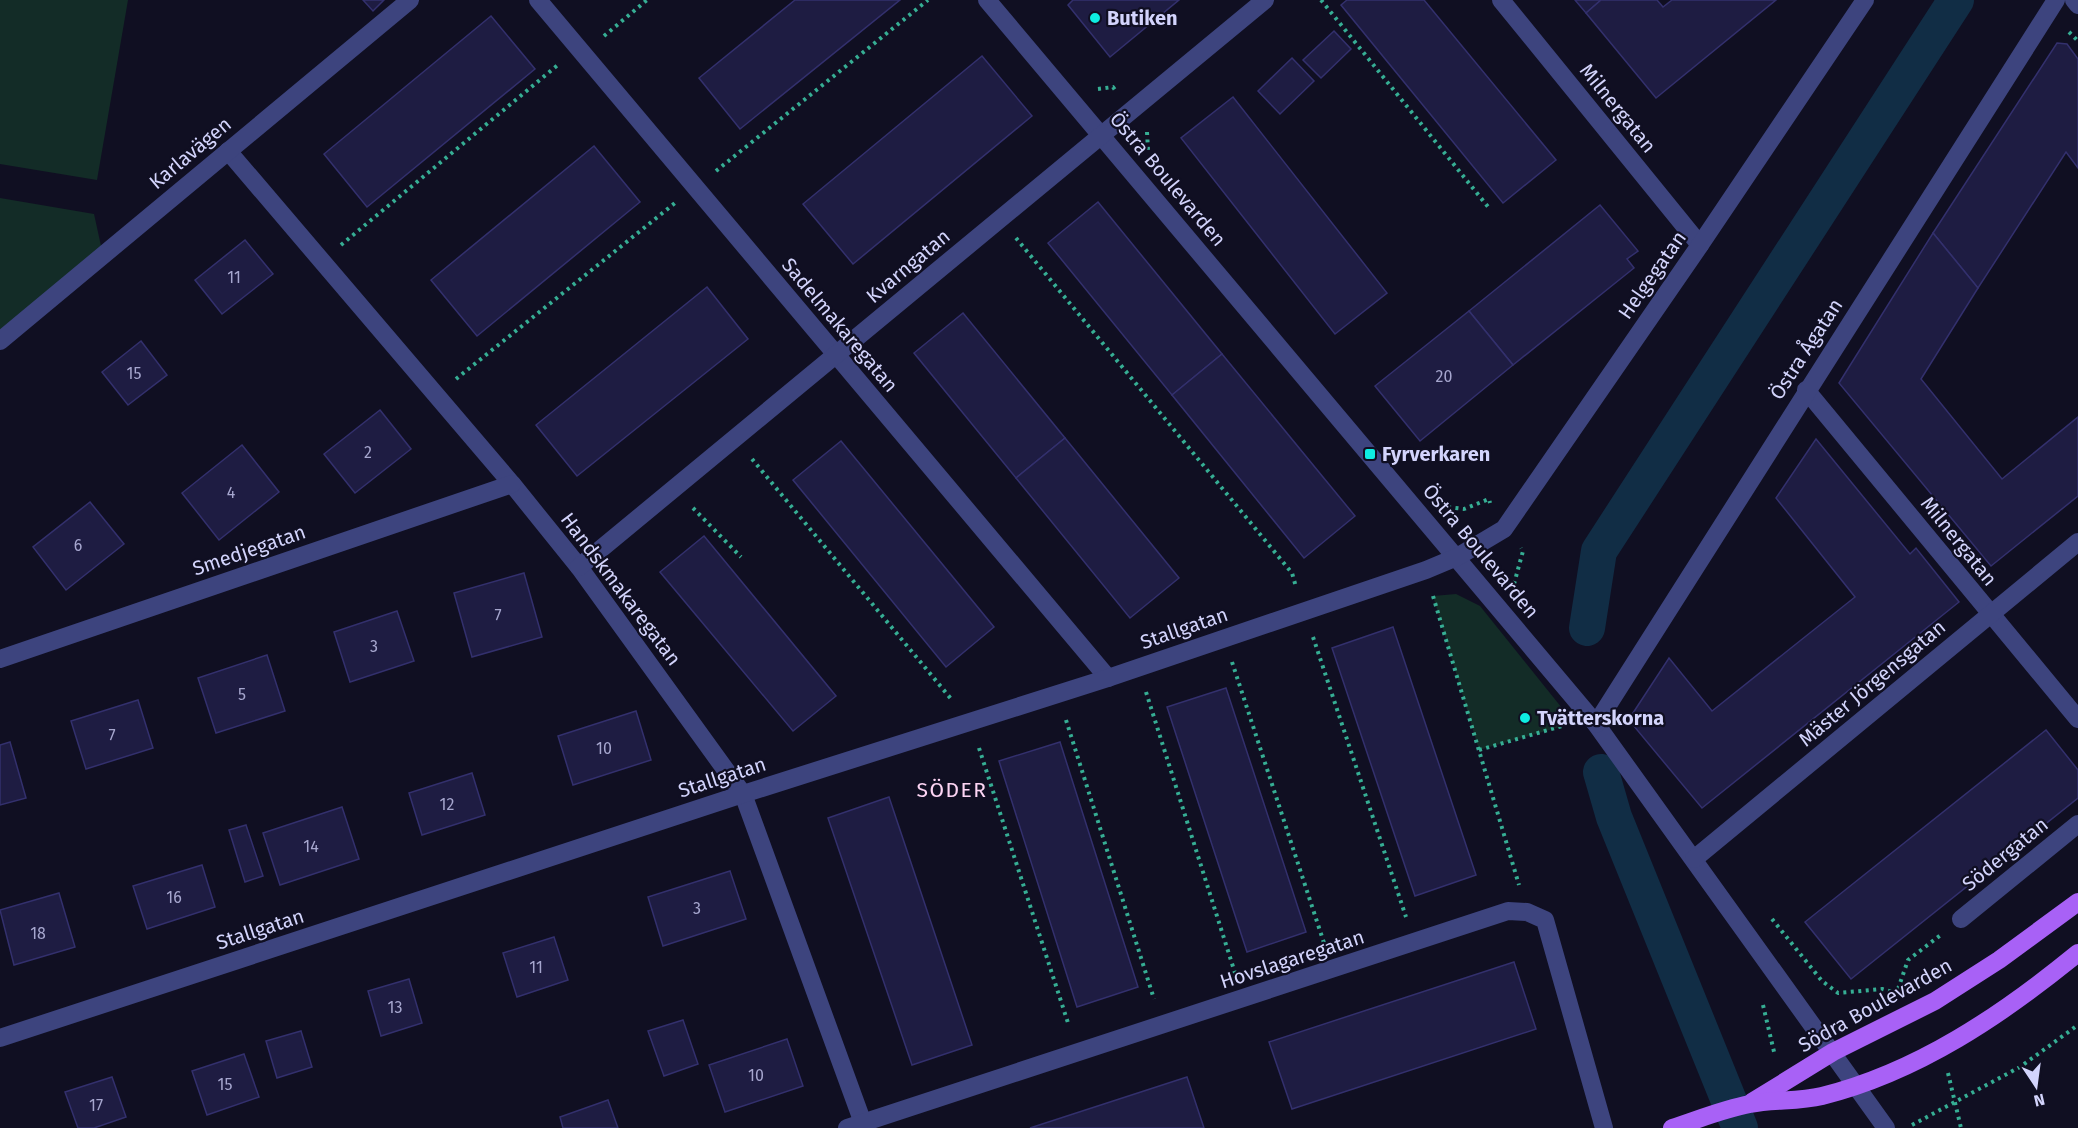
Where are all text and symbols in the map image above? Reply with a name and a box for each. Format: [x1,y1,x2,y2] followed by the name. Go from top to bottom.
[1107,6,1178,30] place label: Butiken
[1088,11,1102,25] marker: Butiken
[1575,59,1661,157] street label: Milnergatan
[1105,107,1231,251] street label: Östra Boulevarden
[144,112,236,194] street label: Karlavägen
[861,224,955,308] street label: Kvarngatan
[1613,226,1691,324] street label: Helgegatan
[777,253,903,397] street label: Sadelmakaregatan
[227,268,241,287] house number: 11
[1764,293,1848,404] street label: Östra Ågatan
[127,364,141,383] house number: 15
[1436,367,1452,386] house number: 20
[1382,442,1490,466] place label: Fyrverkaren
[364,443,372,462] house number: 2
[1363,447,1377,461] marker: Fyrverkaren
[1418,479,1544,623] street label: Östra Boulevarden
[227,483,236,502] house number: 4
[1916,492,2002,590] street label: Milnergatan
[556,508,686,670] street label: Handskmakaregatan
[189,519,309,581] street label: Smedjegatan
[74,536,82,555] house number: 6
[1137,602,1231,654] street label: Stallgatan
[494,606,502,625] house number: 7
[1794,615,1950,751] street label: Mäster Jörgensgatan
[370,637,378,656] house number: 3
[238,685,246,704] house number: 5
[1537,706,1664,730] place label: Tvätterskorna
[1518,711,1532,725] marker: Tvätterskorna
[108,726,116,745] house number: 7
[596,739,612,758] house number: 10
[675,752,769,802] street label: Stallgatan
[917,777,987,803] district label: SÖDER
[440,795,454,814] house number: 12
[1957,812,2053,896] street label: Södergatan
[303,837,319,856] house number: 14
[166,888,182,907] house number: 16
[693,899,701,918] house number: 3
[213,904,307,954] street label: Stallgatan
[30,924,46,943] house number: 18
[1217,924,1367,994] street label: Hovslagaregatan
[1794,953,1956,1057] street label: Södra Boulevarden
[529,958,543,977] house number: 11
[388,998,402,1017] house number: 13
[2006,1056,2066,1116] north arrow
[748,1066,764,1085] house number: 10
[218,1075,232,1094] house number: 15
[2032,1090,2047,1111] text: N
[89,1096,103,1115] house number: 17

